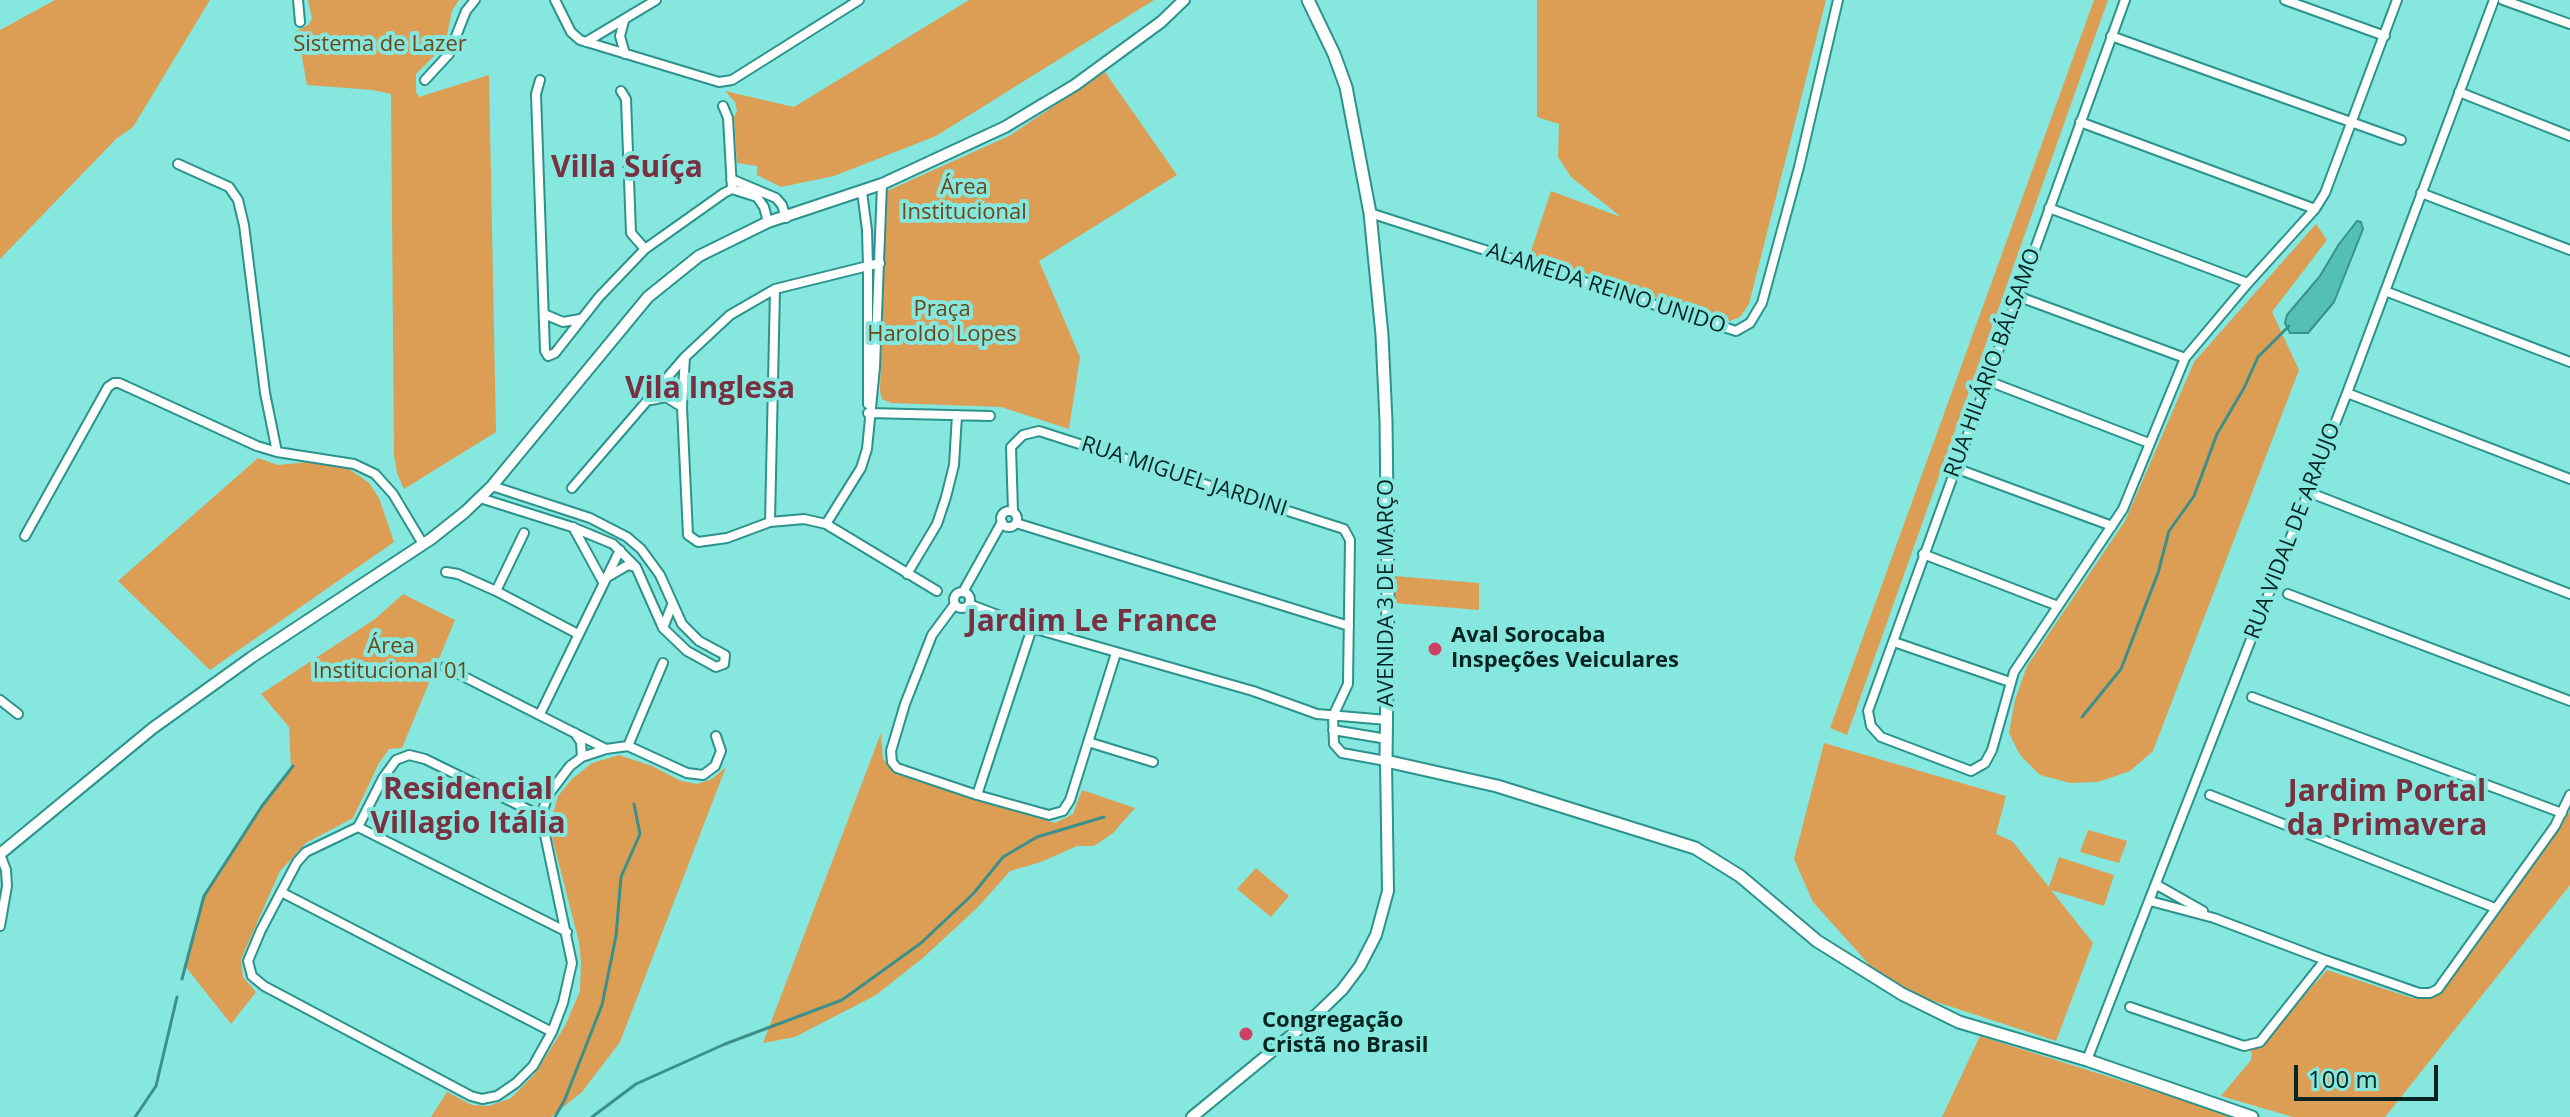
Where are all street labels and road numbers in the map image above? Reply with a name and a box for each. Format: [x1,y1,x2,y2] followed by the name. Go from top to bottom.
[1483,238,1729,340] street label: ALAMEDA REINO UNIDO
[1939,245,2047,481] street label: RUA HILÁRIO BÁLSAMO
[2239,419,2347,643] street label: RUA VIDAL DE ARAUJO
[1078,431,1290,523] street label: RUA MIGUEL JARDINI
[1374,479,1400,707] street label: AVENIDA 3 DE MARÇO

